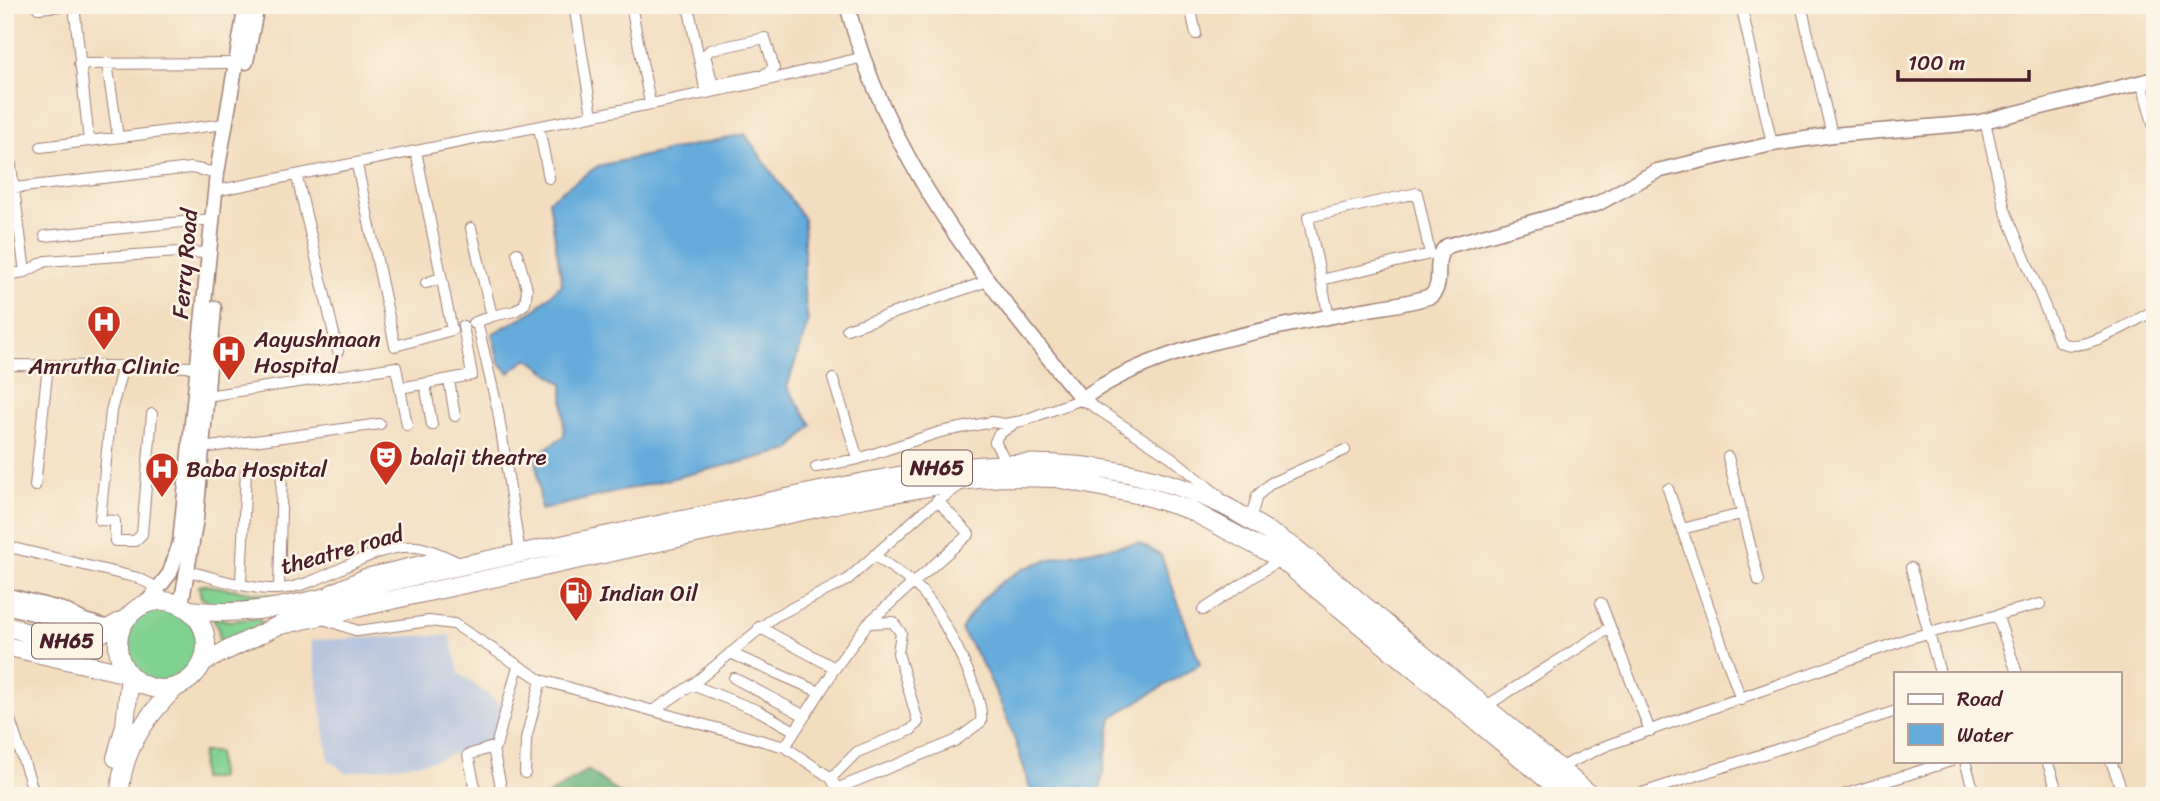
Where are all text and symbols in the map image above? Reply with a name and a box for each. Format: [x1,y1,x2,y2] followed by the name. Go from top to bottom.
[1898,38,2029,82] scale bar
[1908,44,1965,82] text: 100 m
[160,205,210,321] street label: Ferry Road
[85,303,123,352] hospital icon: Amrutha Clinic
[253,319,381,386] place label: Aayushmaan Hospital
[210,333,248,382] hospital icon: Aayushmaan Hospital
[28,346,180,387] place label: Amrutha Clinic
[410,437,547,478] place label: balaji theatre
[367,438,405,487] theatre icon: balaji theatre
[186,449,328,490] place label: Baba Hospital
[143,450,181,499] hospital icon: Baba Hospital
[902,450,972,486] road number: NH65
[276,512,410,587] street label: theatre road
[599,573,698,614] place label: Indian Oil
[557,574,595,623] fuel station icon: Indian Oil
[32,624,102,658] road number: NH65
[1894,672,2122,762] legend
[1957,680,2004,718] text: Road
[1957,716,2014,754] text: Water

